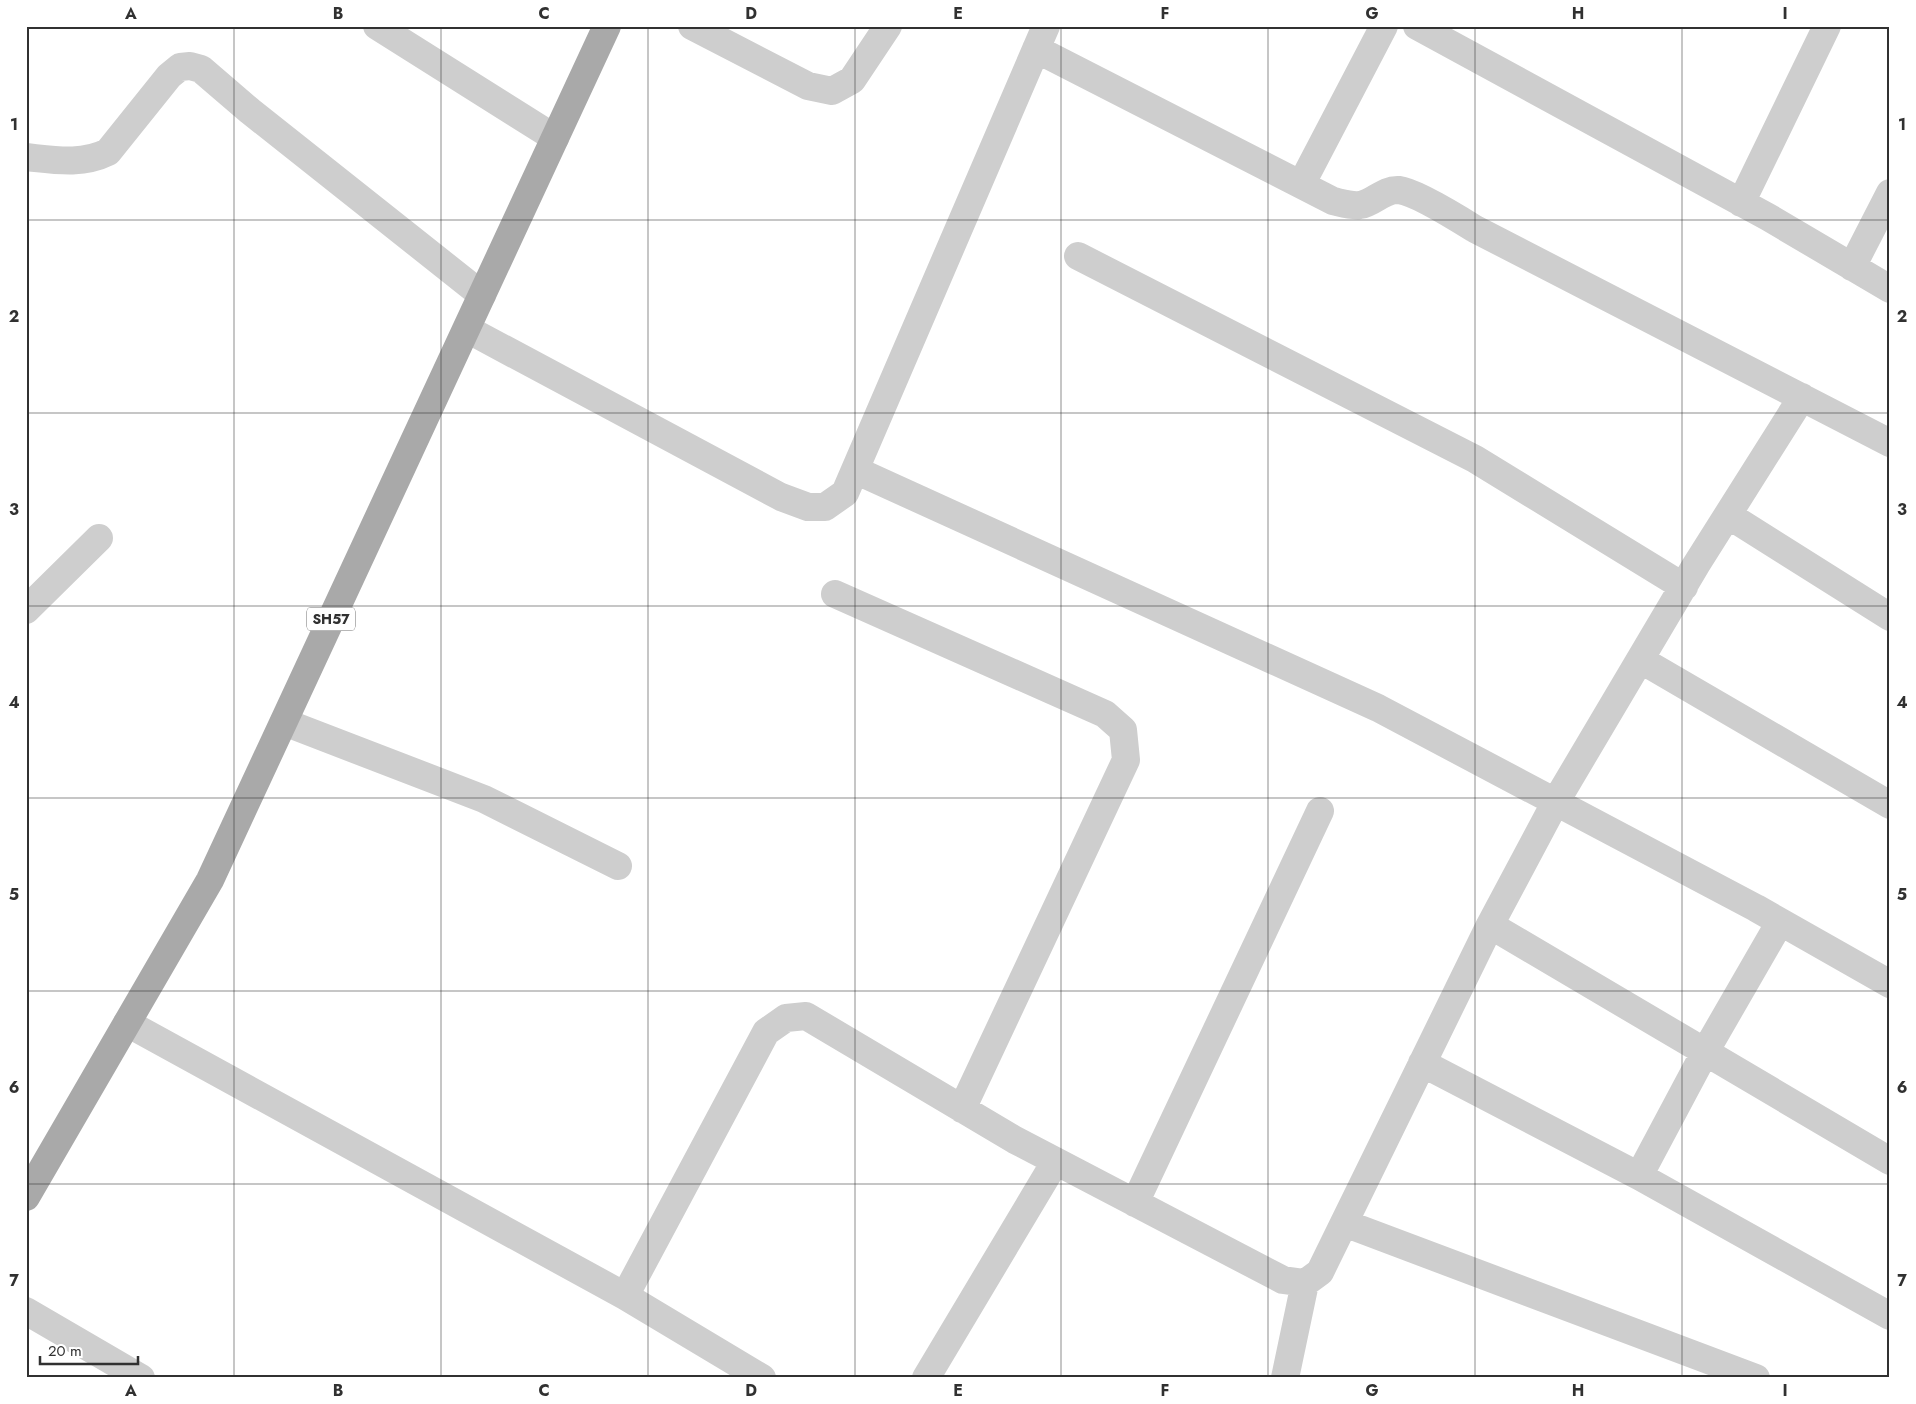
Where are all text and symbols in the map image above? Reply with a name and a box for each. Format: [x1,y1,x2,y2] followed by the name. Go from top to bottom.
[124,2,137,25] text: A
[333,2,343,25] text: B
[538,2,550,25] text: C
[745,2,757,25] text: D
[953,2,963,25] text: E
[1161,2,1169,25] text: F
[1365,2,1379,25] text: G
[1572,2,1584,25] text: H
[1782,2,1788,25] text: I
[10,113,18,136] text: 1
[1898,113,1906,136] text: 1
[9,305,19,328] text: 2
[1897,305,1907,328] text: 2
[9,498,19,521] text: 3
[1897,498,1907,521] text: 3
[307,608,355,630] road number: SH57
[8,691,20,714] text: 4
[1896,691,1908,714] text: 4
[9,883,19,906] text: 5
[1897,883,1907,906] text: 5
[9,1076,19,1099] text: 6
[1897,1076,1907,1099] text: 6
[9,1269,19,1292] text: 7
[1897,1269,1907,1292] text: 7
[40,1334,138,1366] scale bar
[48,1340,82,1362] text: 20 m
[124,1379,137,1402] text: A
[333,1379,343,1402] text: B
[538,1379,550,1402] text: C
[745,1379,757,1402] text: D
[953,1379,963,1402] text: E
[1161,1379,1169,1402] text: F
[1365,1379,1379,1402] text: G
[1572,1379,1584,1402] text: H
[1782,1379,1788,1402] text: I

